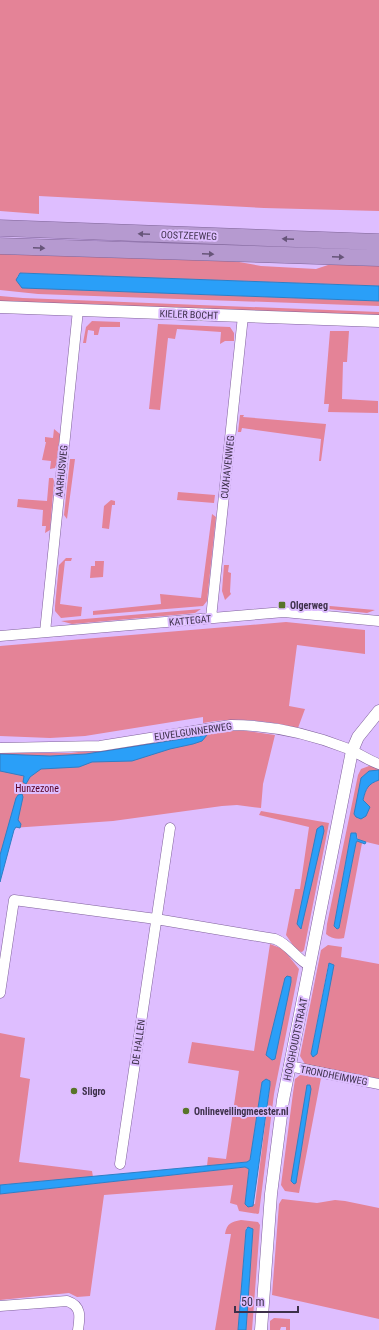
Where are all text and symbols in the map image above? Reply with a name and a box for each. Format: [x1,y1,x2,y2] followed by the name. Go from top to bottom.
[161,229,217,242] street label: OOSTZEEWEG
[137,231,150,237] one-way arrow
[281,236,294,242] one-way arrow
[33,245,46,251] one-way arrow
[202,251,215,257] one-way arrow
[332,254,344,261] one-way arrow
[159,308,218,321] street label: KIELER BOCHT
[219,435,236,499] street label: CUXHAVENWEG
[53,444,70,498] street label: AARHUSWEG
[277,600,287,610] marker: Olgerweg
[290,600,328,611] place label: Olgerweg
[168,613,212,628] street label: KATTEGAT
[154,721,233,742] street label: EUVELGUNNERWEG
[15,783,59,794] park label: Hunzezone
[281,997,310,1082] street label: HOOGHOUDTSTRAAT
[130,1019,147,1065] street label: DE HALLEN
[299,1064,368,1087] street label: TRONDHEIMWEG
[69,1086,79,1096] marker: Sligro
[82,1086,106,1097] place label: Sligro
[181,1106,191,1116] marker: Onlineveilingmeester.nl
[194,1106,289,1117] place label: Onlineveilingmeester.nl
[235,1288,298,1314] scale bar
[241,1295,265,1309] text: 50 m

